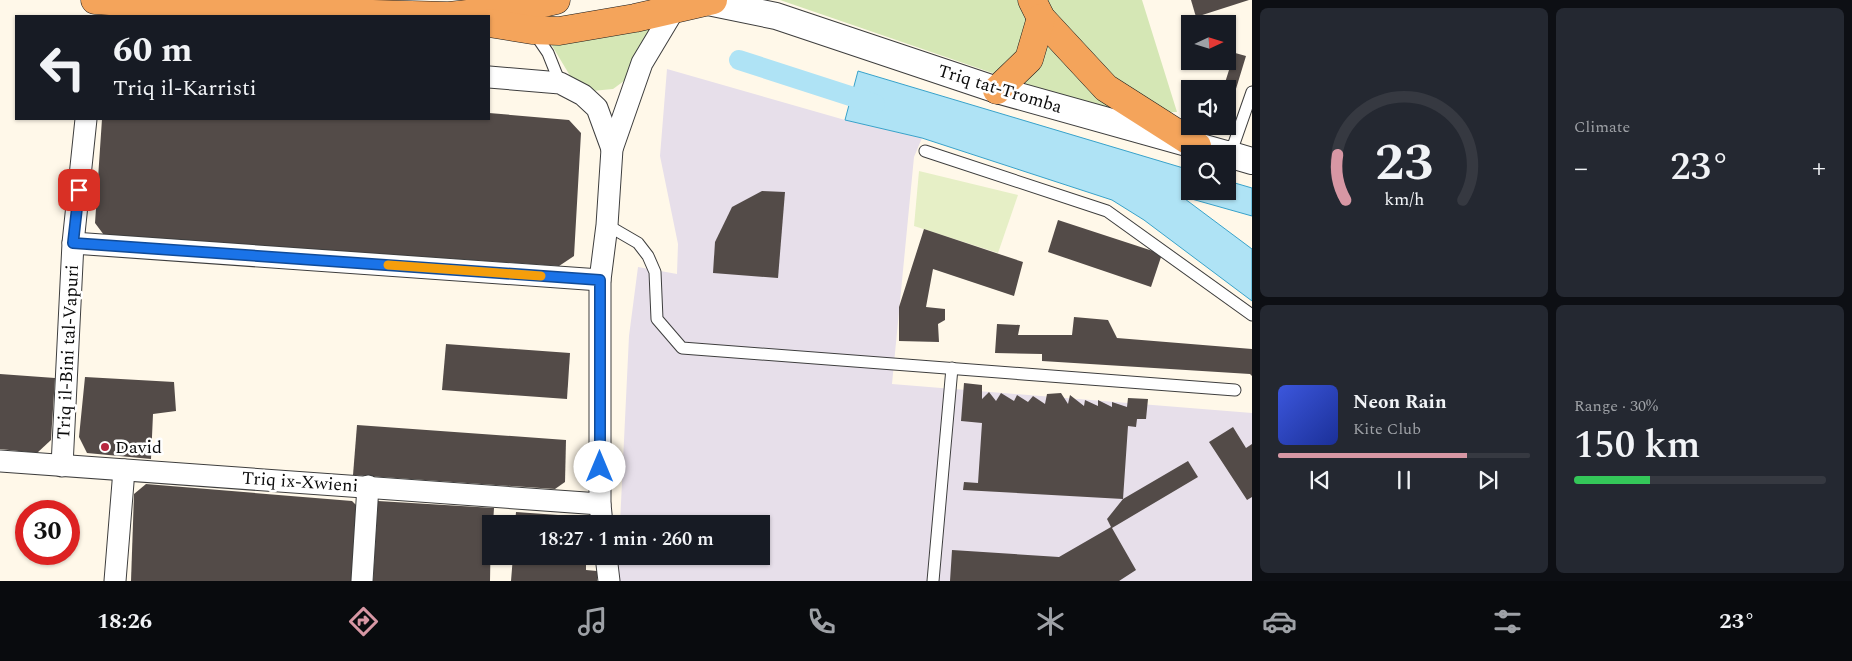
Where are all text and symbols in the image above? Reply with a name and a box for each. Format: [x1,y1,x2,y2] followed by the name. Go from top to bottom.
[1181,15,1236,70] north arrow
[1181,15,1236,200] map controls
[113,24,193,77] text: 60 m
[30,35,95,100] icon: left
[934,57,1066,121] street label: Triq tat-Tromba
[113,72,257,105] text: Triq il-Karristi
[1181,80,1236,135] button: sound
[1574,115,1630,139] text: Climate
[1375,124,1433,203] text: 23
[1670,139,1730,197] text: 23°
[1181,145,1236,200] button: search
[1574,147,1588,190] text: −
[1812,147,1826,190] text: +
[58,169,100,211] pin
[65,176,93,204] icon: arrive
[1384,186,1424,213] text: km/h
[50,264,86,440] street label: Triq il-Bini tal-Vapuri
[1353,388,1447,417] text: Neon Rain
[1574,394,1658,418] text: Range · 30%
[1353,417,1421,441] text: Kite Club
[1574,417,1700,475] text: 150 km
[115,434,162,461] place label: David
[573,440,625,492] position arrow
[99,441,111,453] marker: David
[241,464,359,500] street label: Triq ix-Xwieni
[1306,466,1334,494] icon: previous
[1390,466,1418,494] icon: pause
[1474,466,1502,494] icon: next
[15,500,80,565] speed limit sign: 30
[538,525,714,554] text: 18:27 · 1 min · 260 m
[346,604,381,639] icon: directions
[575,604,610,639] icon: music
[804,604,839,639] icon: phone
[1033,604,1068,639] icon: climate
[1262,604,1297,639] icon: car
[1490,604,1525,639] icon: filters
[97,605,152,638] text: 18:26
[1719,605,1755,638] text: 23°

